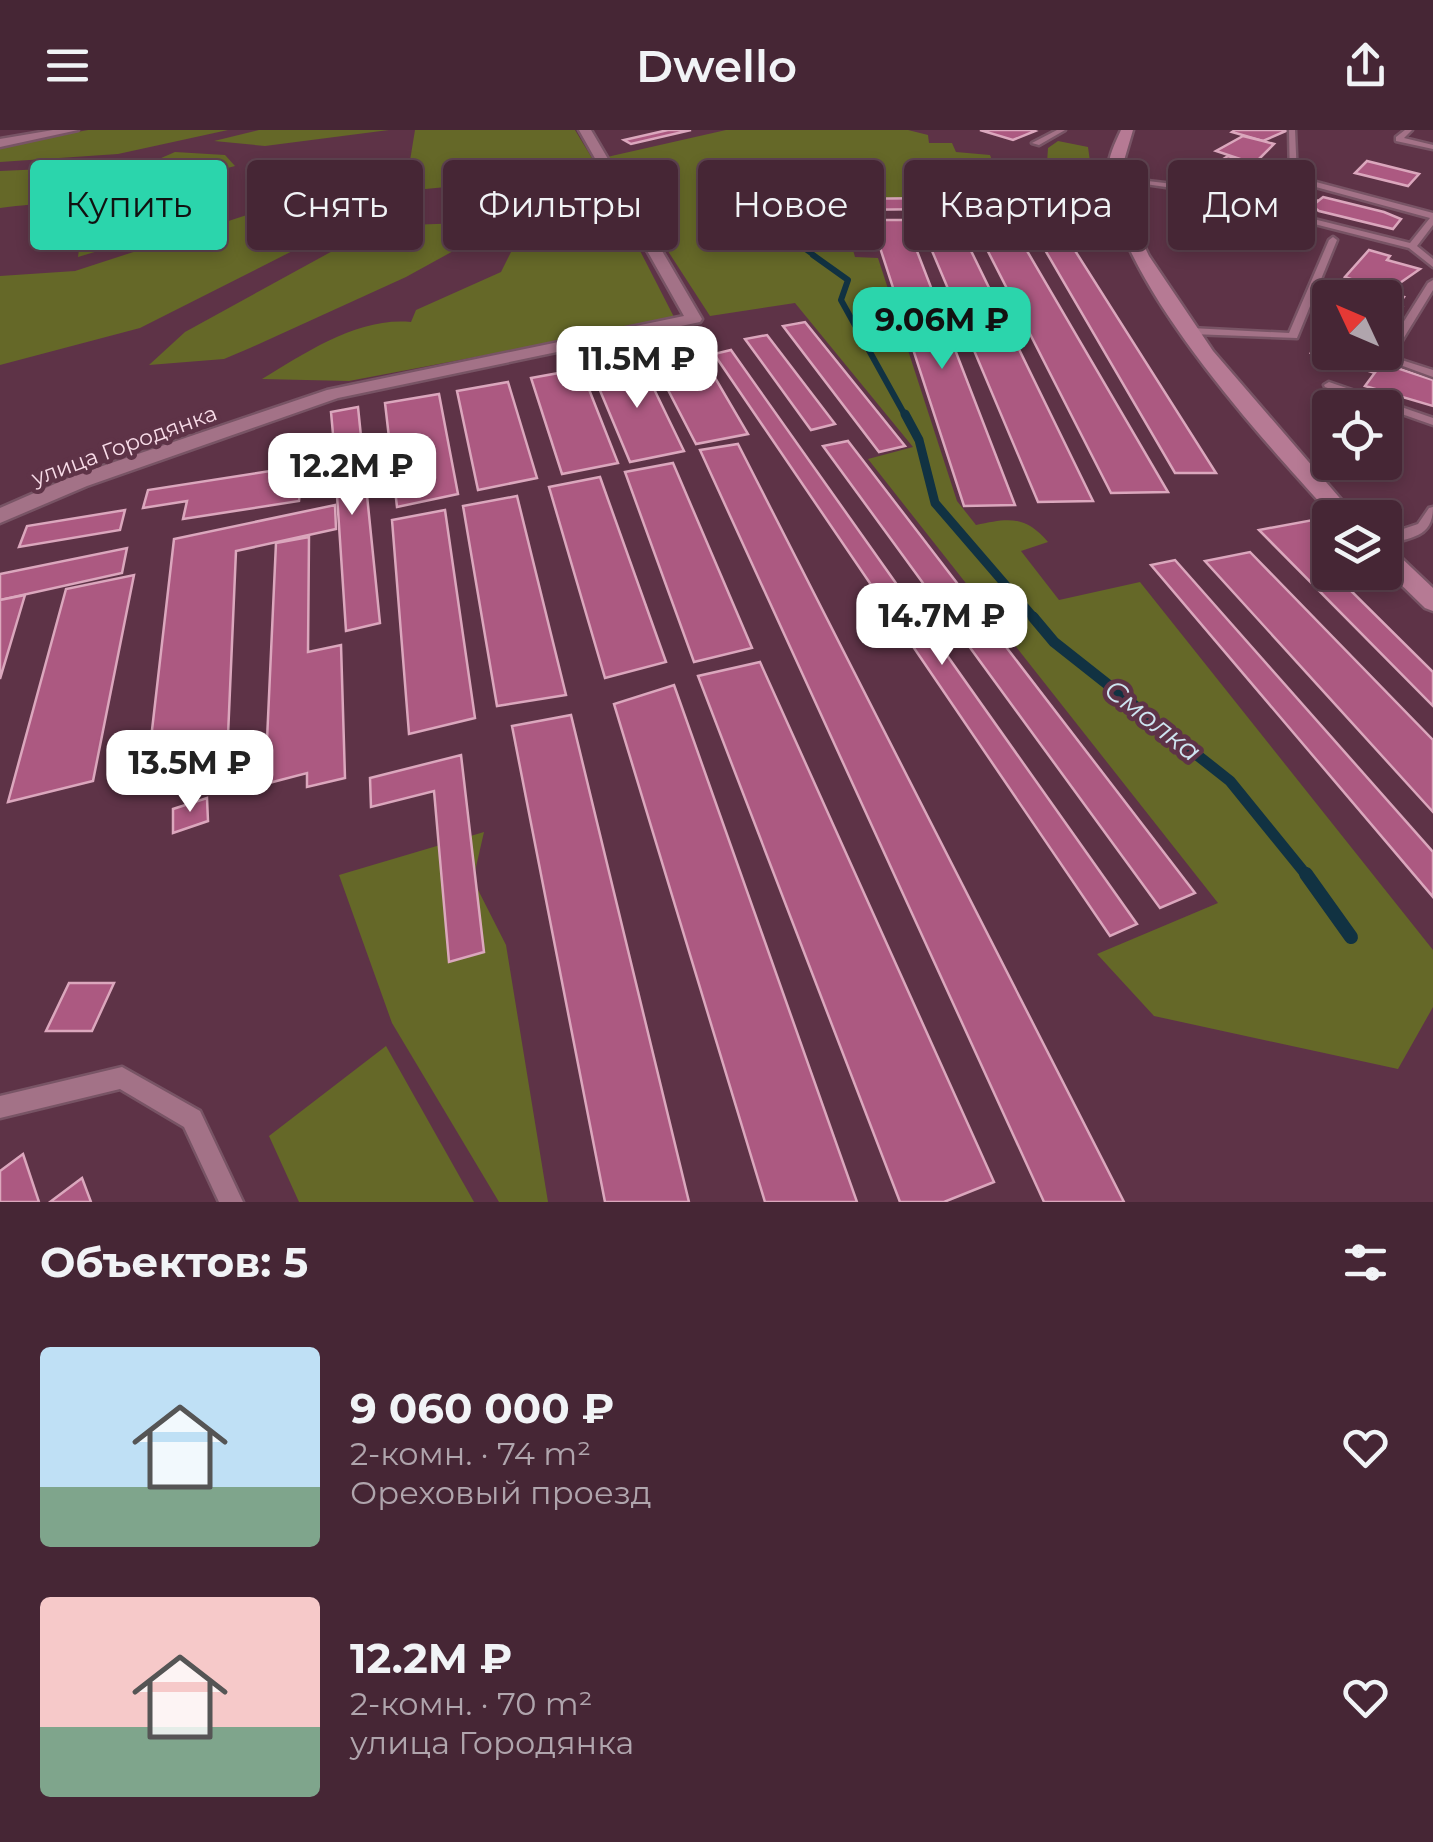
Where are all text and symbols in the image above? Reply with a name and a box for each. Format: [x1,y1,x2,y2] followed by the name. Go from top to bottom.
[40,38,95,93] icon: menu
[636,38,797,93] text: Dwello
[1338,38,1393,93] icon: share
[30,160,227,250] chip: Купить
[247,160,423,250] chip: Снять
[443,160,678,250] chip: Фильтры
[698,160,884,250] chip: Новое
[904,160,1148,250] chip: Квартира
[1168,160,1315,250] chip: Дом
[1312,280,1402,370] north arrow
[1312,280,1402,590] map controls
[850,287,1034,372] pin: 9.06M ₽
[875,300,1009,339] text: 9.06M ₽
[545,326,729,411] pin: 11.5M ₽
[579,339,695,378] text: 11.5M ₽
[1312,390,1402,480] button: locate
[27,399,221,492] street label: улица Городянка
[260,433,444,518] pin: 12.2M ₽
[290,446,414,485] text: 12.2M ₽
[1312,500,1402,590] button: layers
[850,583,1034,668] pin: 14.7M ₽
[878,596,1006,635] text: 14.7M ₽
[1098,672,1208,768] water label: Смолка
[98,730,282,815] pin: 13.5M ₽
[128,743,252,782] text: 13.5M ₽
[1338,1235,1393,1290] icon: filters
[40,1236,308,1288] text: Объектов: 5
[350,1382,614,1434] text: 9 060 000 ₽
[120,1387,240,1507] icon: home
[1338,1420,1393,1475] icon: heart
[350,1434,591,1473] text: 2-комн. · 74 m²
[350,1473,652,1512] text: Ореховый проезд
[350,1632,512,1684] text: 12.2M ₽
[120,1637,240,1757] icon: home
[1338,1670,1393,1725] icon: heart
[350,1684,593,1723] text: 2-комн. · 70 m²
[350,1723,634,1762] text: улица Городянка

